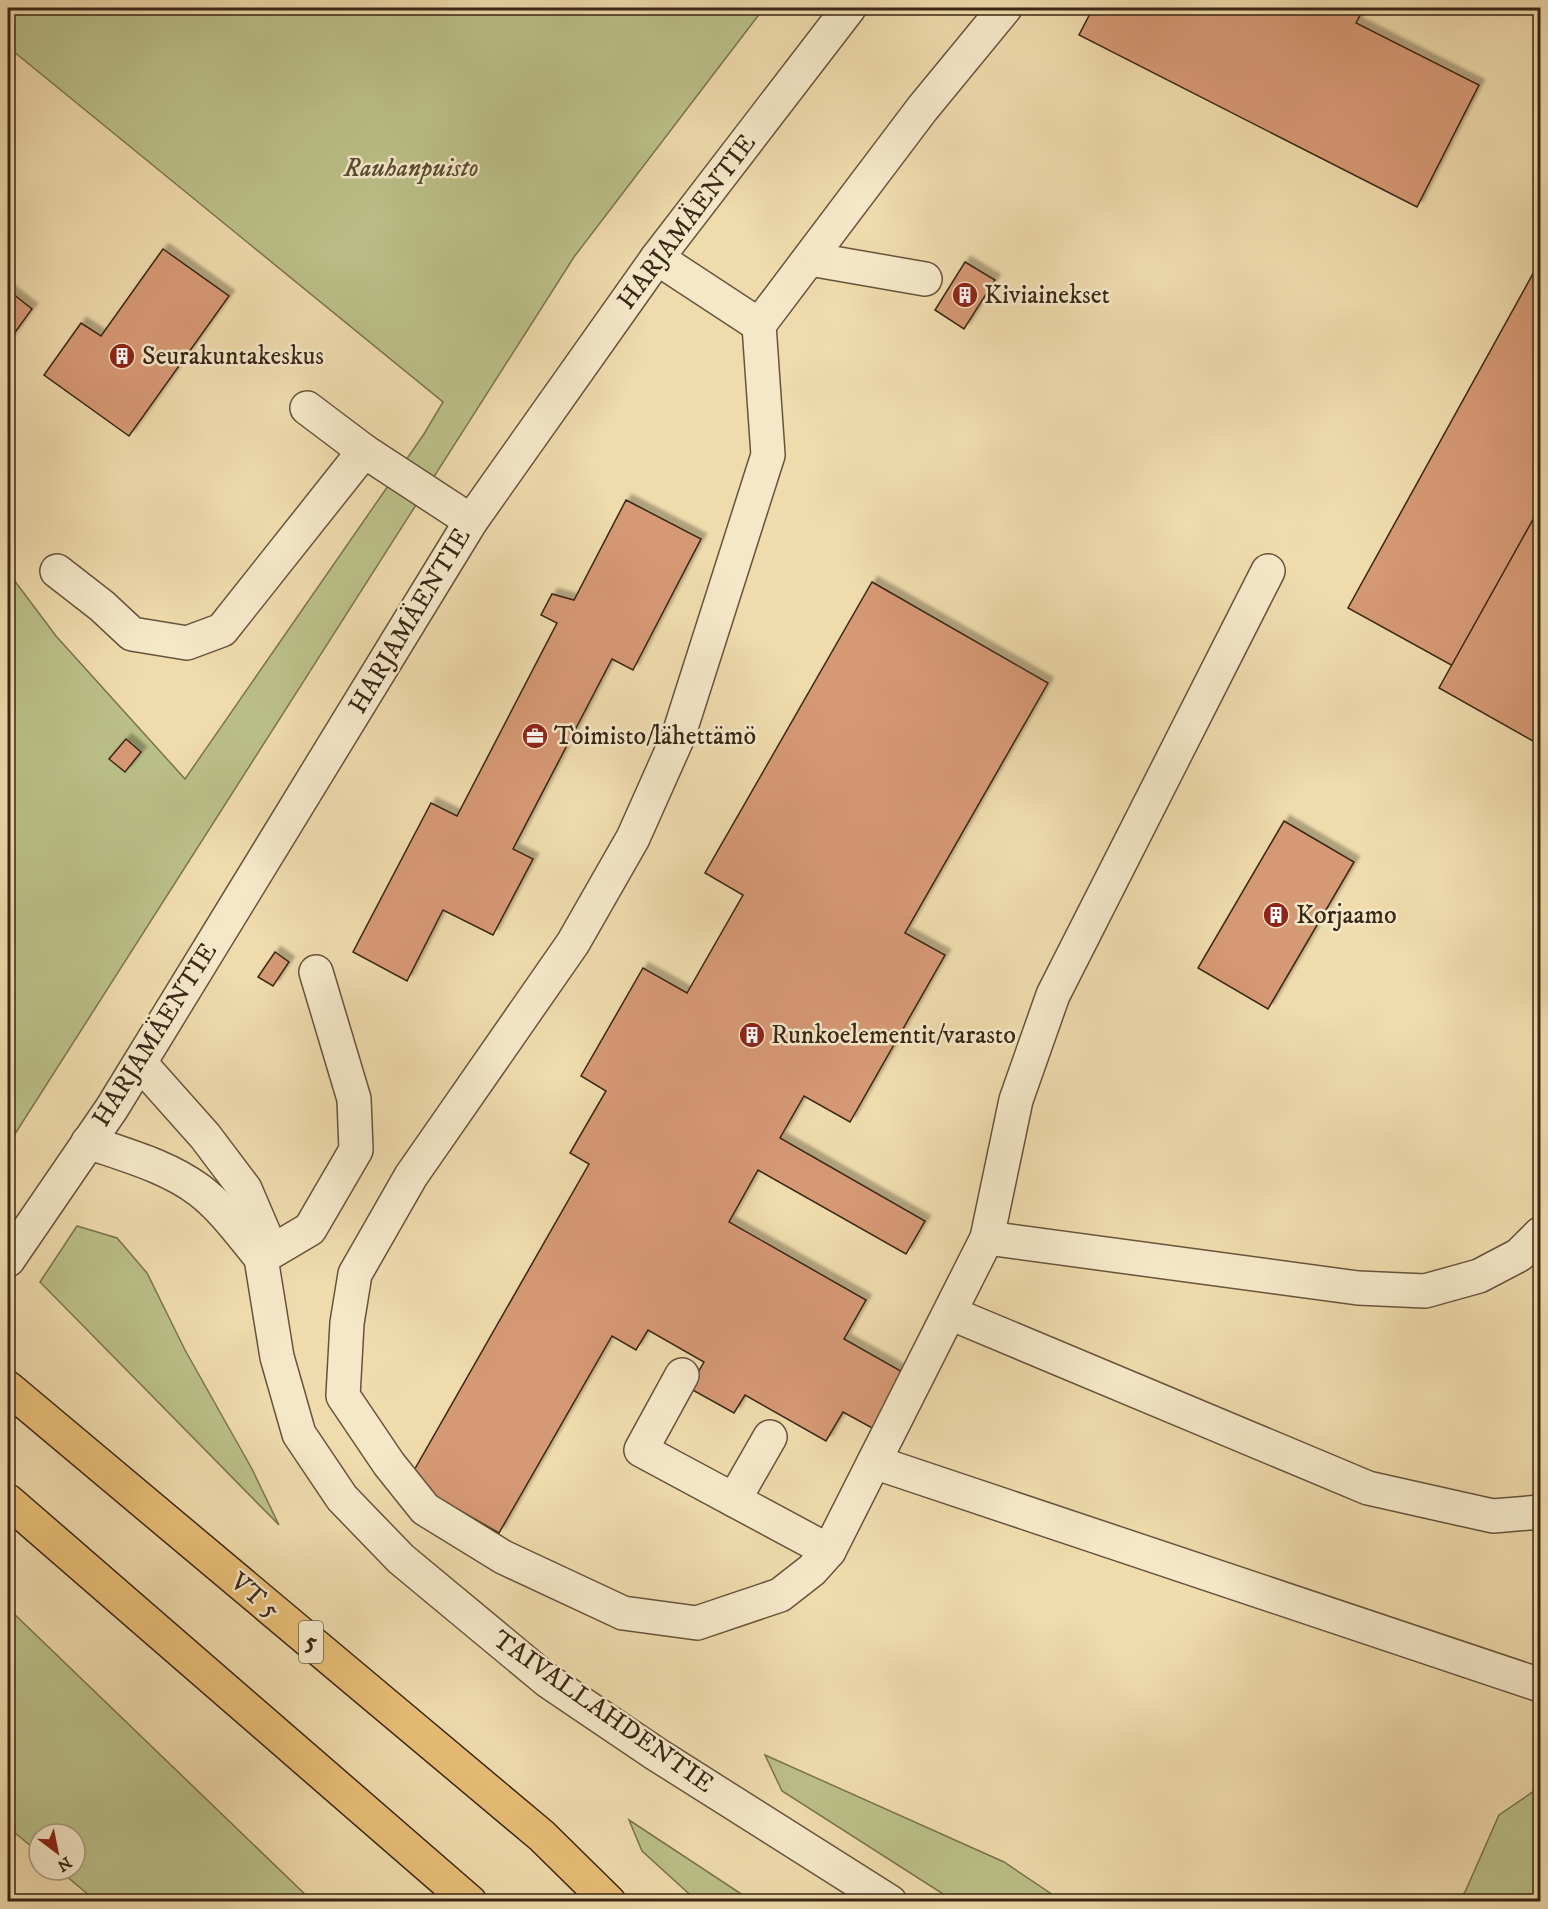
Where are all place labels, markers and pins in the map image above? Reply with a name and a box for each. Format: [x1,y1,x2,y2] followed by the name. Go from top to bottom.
[984,279,1110,312] place label: Kiviainekset
[950,280,980,310] building icon: Kiviainekset
[142,340,324,373] place label: Seurakuntakeskus
[107,341,137,371] building icon: Seurakuntakeskus
[554,720,756,753] place label: Toimisto/lähettämö
[520,721,550,751] office icon: Toimisto/lähettämö
[1296,899,1397,932] place label: Korjaamo
[1261,900,1291,930] building icon: Korjaamo
[771,1019,1016,1052] place label: Runkoelementit/varasto
[737,1020,767,1050] building icon: Runkoelementit/varasto

